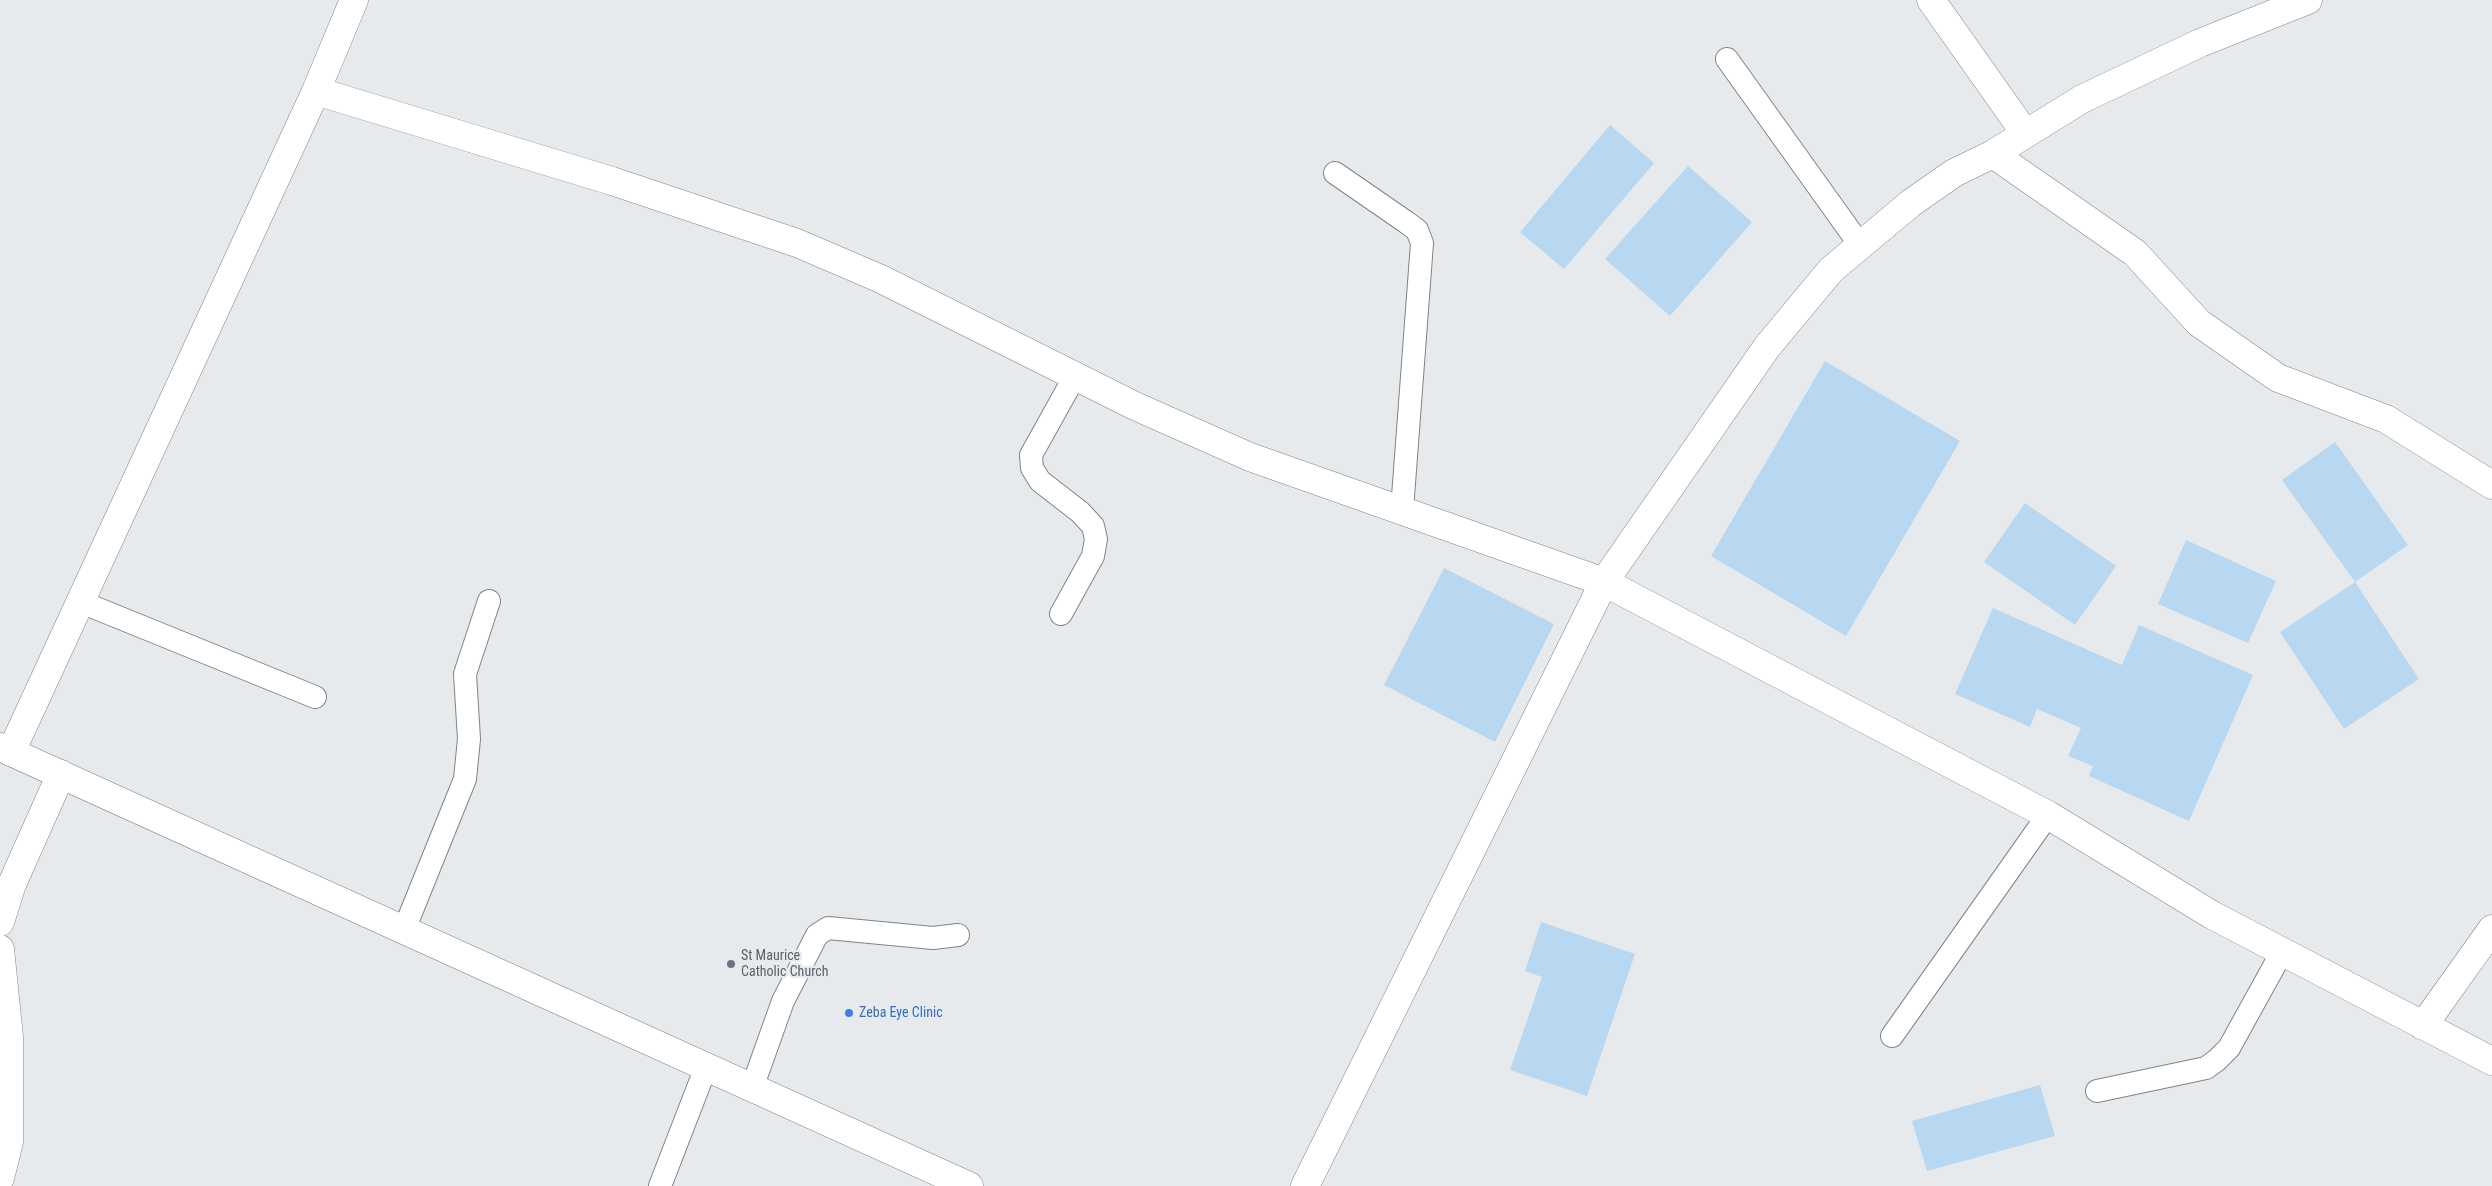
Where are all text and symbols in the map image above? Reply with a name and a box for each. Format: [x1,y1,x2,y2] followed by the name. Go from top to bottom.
[741,948,829,980] place label: St Maurice Catholic Church
[725,958,737,970] marker: St Maurice Catholic Church
[859,1005,943,1021] place label: Zeba Eye Clinic
[843,1007,855,1019] marker: Zeba Eye Clinic

